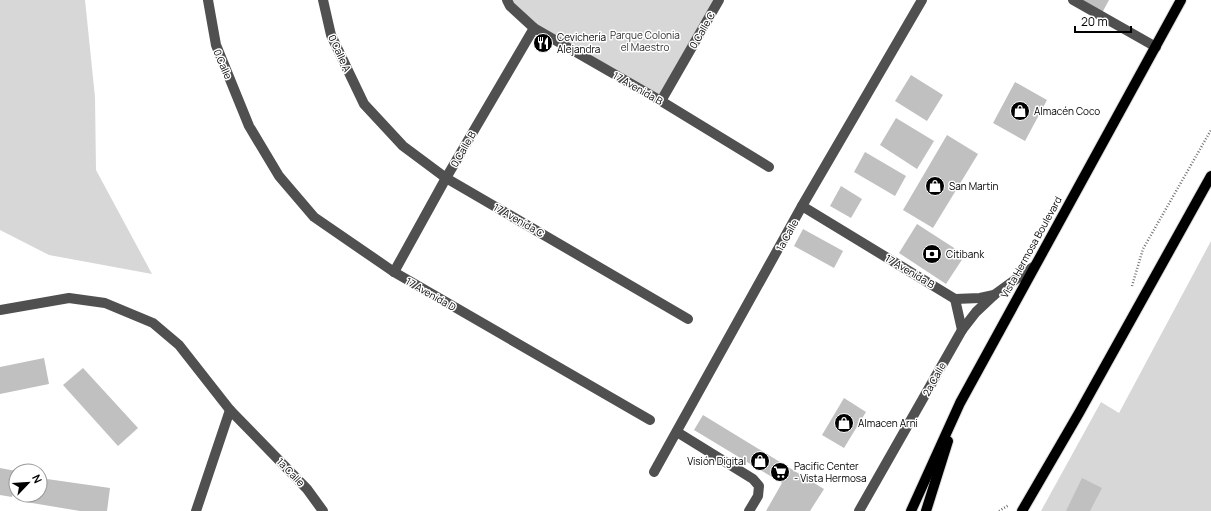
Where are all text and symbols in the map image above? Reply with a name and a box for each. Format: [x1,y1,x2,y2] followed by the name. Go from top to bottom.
[1075,8,1131,34] scale bar
[686,9,718,51] street label: 0 Calle C
[1081,13,1108,30] text: 20 m
[610,28,680,54] park label: Parque Colonia el Maestro
[557,30,606,56] place label: Cevichería Alejandra
[325,32,355,75] street label: 0 Calle A
[532,32,554,54] restaurant icon: Cevichería Alejandra
[210,47,236,81] street label: 0 Calle
[611,68,665,108] street label: 17 Avenida B
[1009,100,1031,122] shop icon: Almacén Coco
[1034,104,1100,118] place label: Almacén Coco
[447,128,479,170] street label: 0 Calle B
[924,175,946,197] shop icon: San Martin
[949,179,999,193] place label: San Martin
[997,194,1065,300] street label: Vista Hermosa Boulevard
[491,200,547,240] street label: 17 Avenida C
[772,216,802,254] street label: 1a Calle
[921,243,943,265] bank icon: Citibank
[946,247,985,261] place label: Citibank
[883,251,937,291] street label: 17 Avenida B
[403,274,459,314] street label: 17 Avenida D
[919,360,949,398] street label: 2a Calle
[833,412,855,434] shop icon: Almacen Arni
[858,416,918,430] place label: Almacen Arni
[749,450,771,472] shop icon: Visión Digital
[687,454,746,468] place label: Visión Digital
[274,455,308,489] street label: 1a Calle
[794,459,867,485] place label: Pacific Center - Vista Hermosa
[769,461,791,483] supermarket icon: Pacific Center - Vista Hermosa
[8,463,48,503] north arrow
[29,472,46,485] text: N

